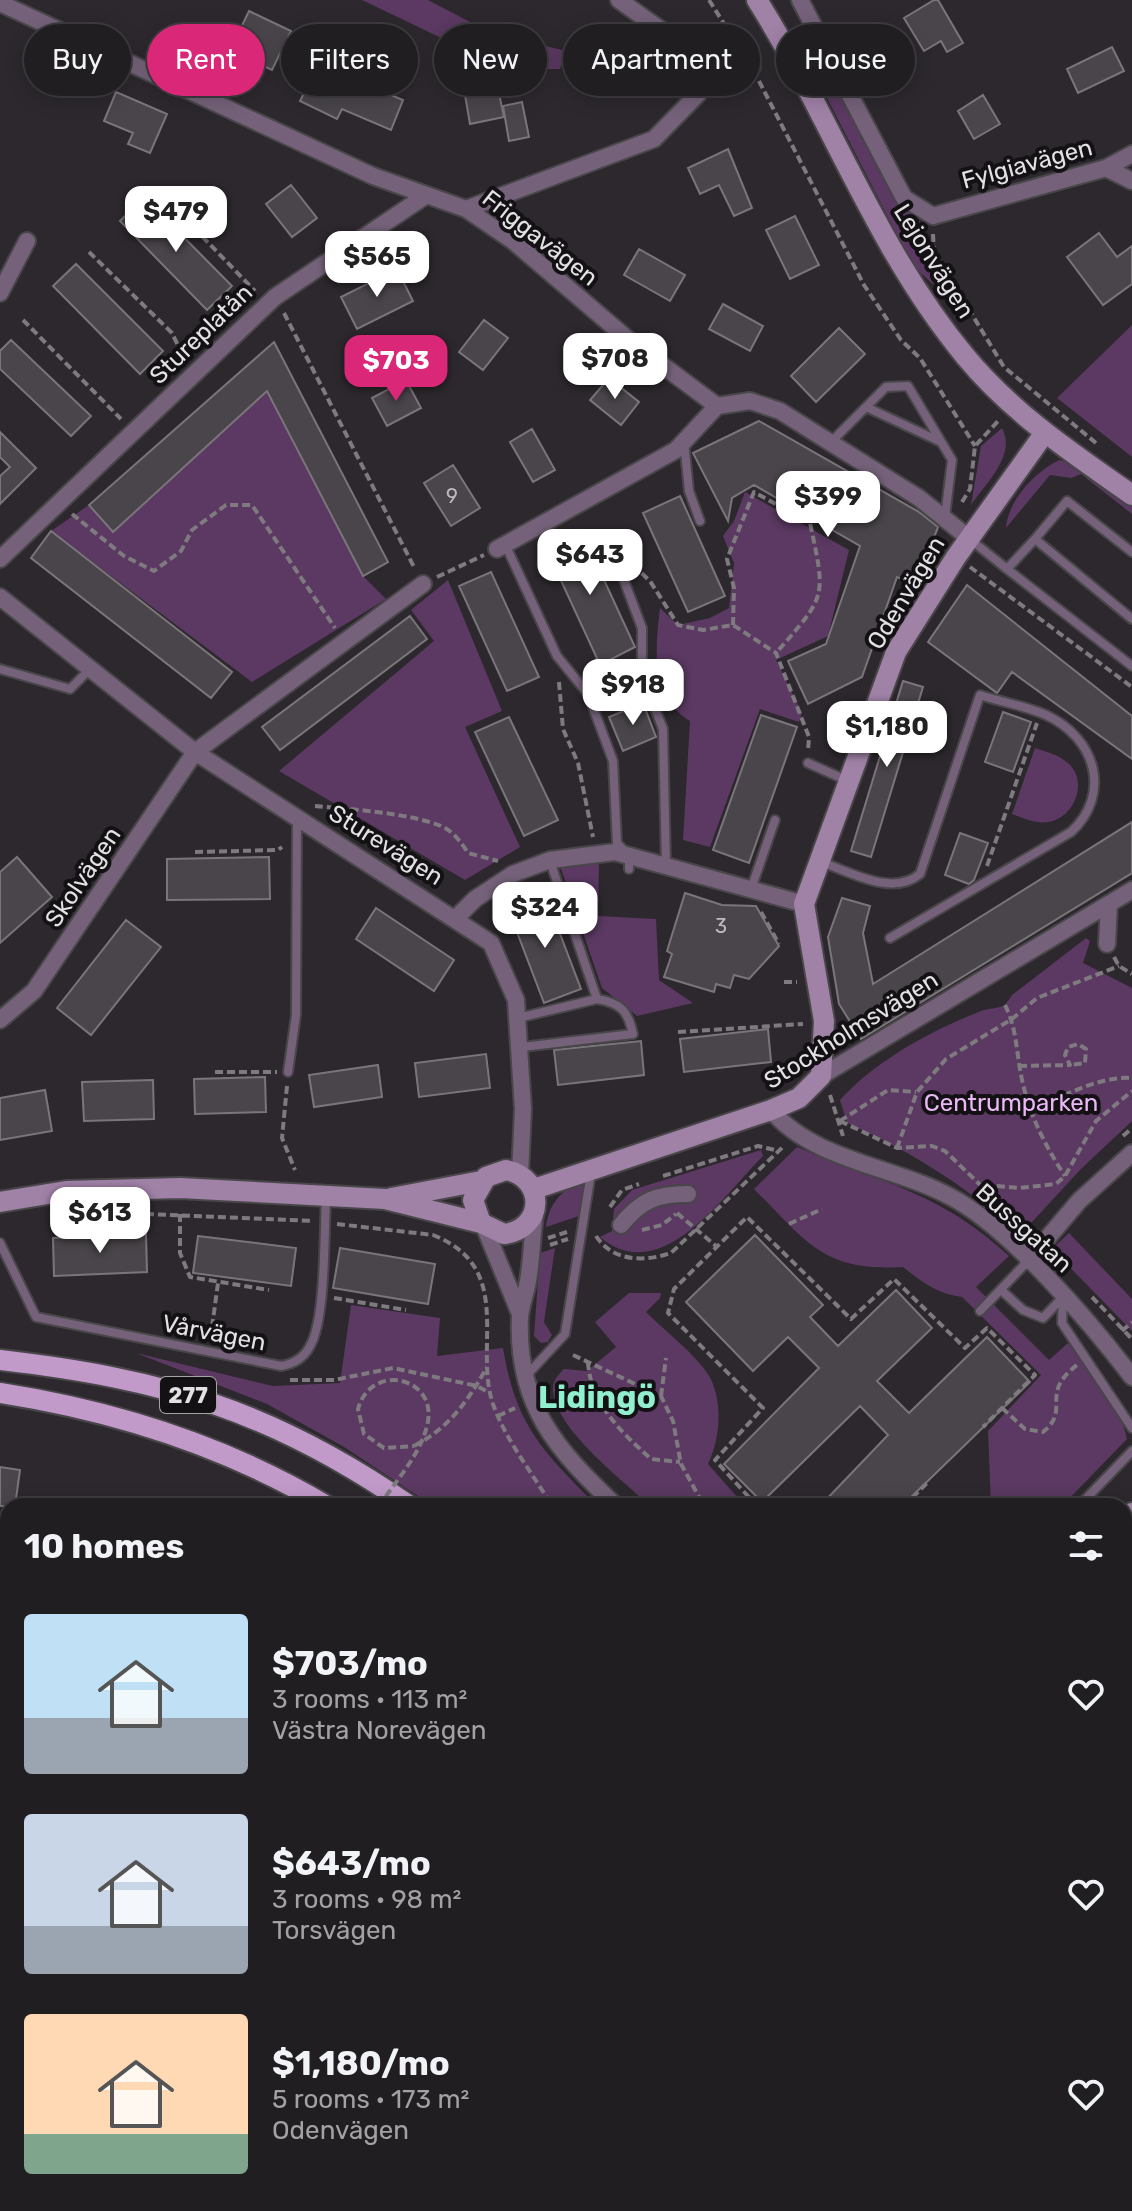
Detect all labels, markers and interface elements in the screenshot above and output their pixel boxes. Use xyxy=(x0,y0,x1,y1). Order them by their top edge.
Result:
chip: Buy xyxy=(24,24,131,96)
chip: Rent xyxy=(147,24,265,96)
chip: Filters xyxy=(281,24,418,96)
chip: New xyxy=(434,24,547,96)
chip: Apartment xyxy=(563,24,760,96)
chip: House xyxy=(776,24,915,96)
street label: Fylgiavägen xyxy=(959,133,1095,195)
street label: Friggavägen xyxy=(477,184,603,292)
pin: $479 xyxy=(129,186,223,254)
text: $479 xyxy=(143,196,209,227)
street label: Lejonvägen xyxy=(888,199,980,323)
pin: $565 xyxy=(330,231,424,299)
text: $565 xyxy=(343,241,411,272)
street label: Stureplatån xyxy=(144,278,258,390)
pin: $708 xyxy=(568,333,662,401)
pin: $703 xyxy=(349,335,443,403)
text: $708 xyxy=(581,343,649,374)
text: $703 xyxy=(362,345,430,376)
pin: $399 xyxy=(781,471,875,539)
text: $399 xyxy=(794,481,862,512)
house number: 9 xyxy=(446,484,458,508)
pin: $643 xyxy=(543,529,637,597)
street label: Odenvägen xyxy=(861,532,951,654)
text: $643 xyxy=(555,539,625,570)
pin: $918 xyxy=(586,659,680,727)
text: $918 xyxy=(601,669,665,700)
pin: $1,180 xyxy=(822,701,952,769)
text: $1,180 xyxy=(845,711,929,742)
street label: Sturevägen xyxy=(324,799,448,891)
street label: Skolvägen xyxy=(39,822,127,932)
pin: $324 xyxy=(498,882,592,950)
text: $324 xyxy=(510,892,580,923)
house number: 3 xyxy=(715,914,727,938)
street label: Stockholmsvägen xyxy=(759,965,943,1095)
park label: Centrumparken xyxy=(924,1089,1098,1117)
street label: Bussgatan xyxy=(970,1178,1078,1278)
pin: $613 xyxy=(53,1187,147,1255)
text: $613 xyxy=(68,1197,132,1228)
street label: Vårvägen xyxy=(160,1309,268,1357)
road number: 277 xyxy=(160,1377,216,1413)
district label: Lidingö xyxy=(538,1378,656,1416)
icon: filters xyxy=(1064,1524,1108,1568)
text: 10 homes xyxy=(24,1526,184,1567)
text: $703/mo xyxy=(272,1643,428,1684)
icon: home xyxy=(88,1646,184,1742)
icon: heart xyxy=(1064,1672,1108,1716)
text: 3 rooms · 113 m² xyxy=(272,1684,467,1715)
text: Västra Norevägen xyxy=(272,1715,487,1746)
text: $643/mo xyxy=(272,1843,431,1884)
icon: home xyxy=(88,1846,184,1942)
icon: heart xyxy=(1064,1872,1108,1916)
text: 3 rooms · 98 m² xyxy=(272,1884,461,1915)
text: Torsvägen xyxy=(272,1915,396,1946)
text: $1,180/mo xyxy=(272,2043,450,2084)
icon: home xyxy=(88,2046,184,2142)
icon: heart xyxy=(1064,2072,1108,2116)
text: 5 rooms · 173 m² xyxy=(272,2084,469,2115)
text: Odenvägen xyxy=(272,2115,409,2146)

